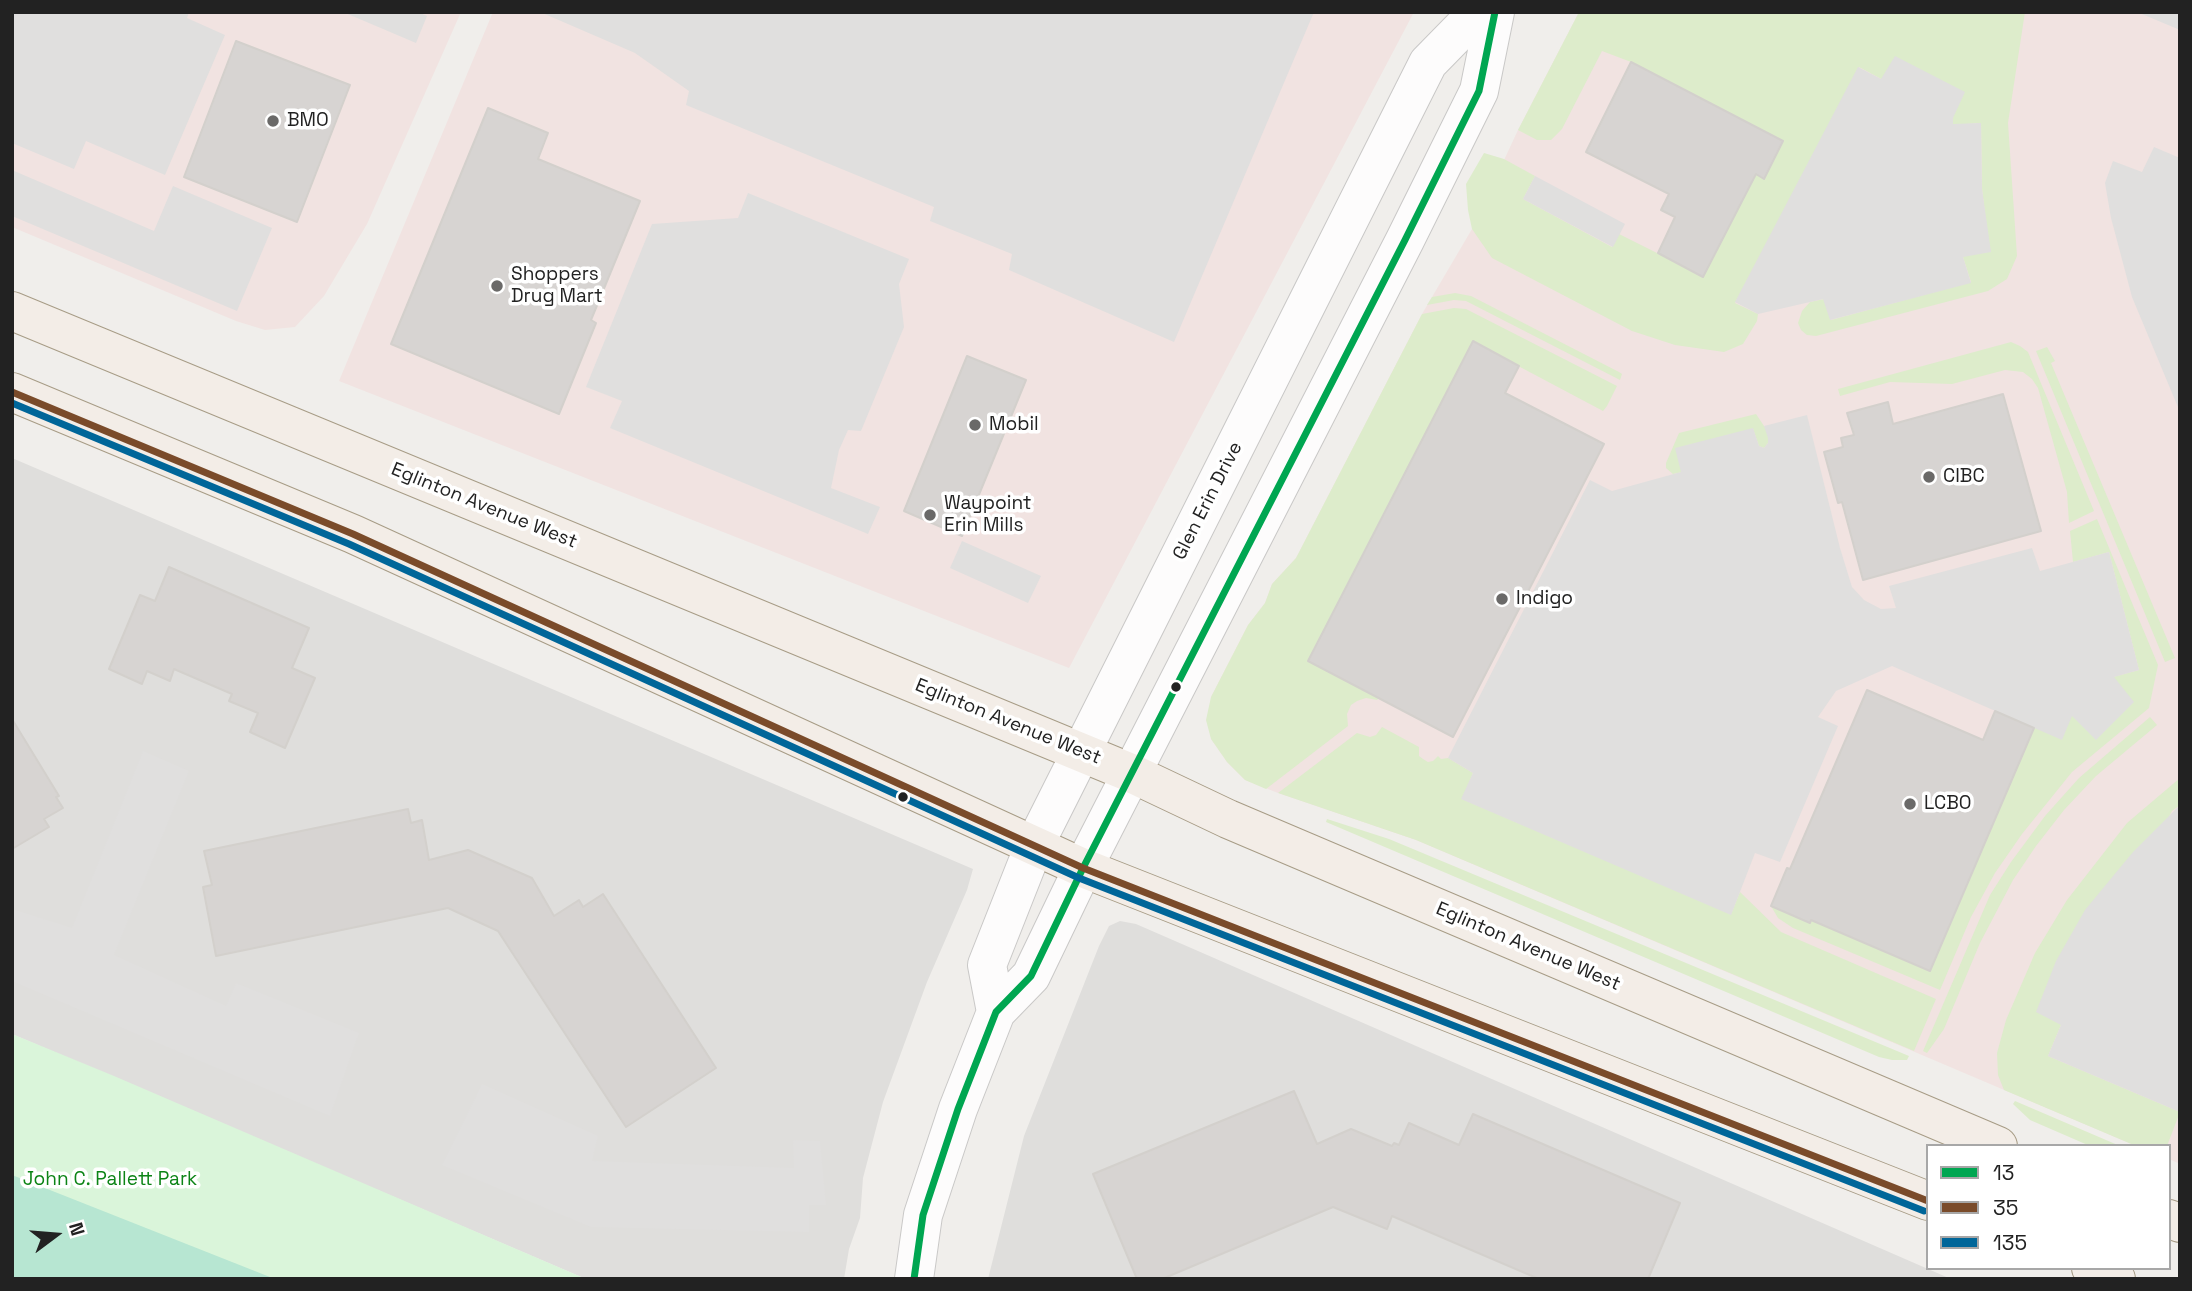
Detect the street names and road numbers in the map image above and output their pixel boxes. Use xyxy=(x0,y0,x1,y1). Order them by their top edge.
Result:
street label: Glen Erin Drive xyxy=(1168,438,1248,564)
street label: Eglinton Avenue West xyxy=(388,458,580,554)
street label: Eglinton Avenue West xyxy=(912,674,1104,770)
street label: Eglinton Avenue West xyxy=(1432,898,1624,996)

